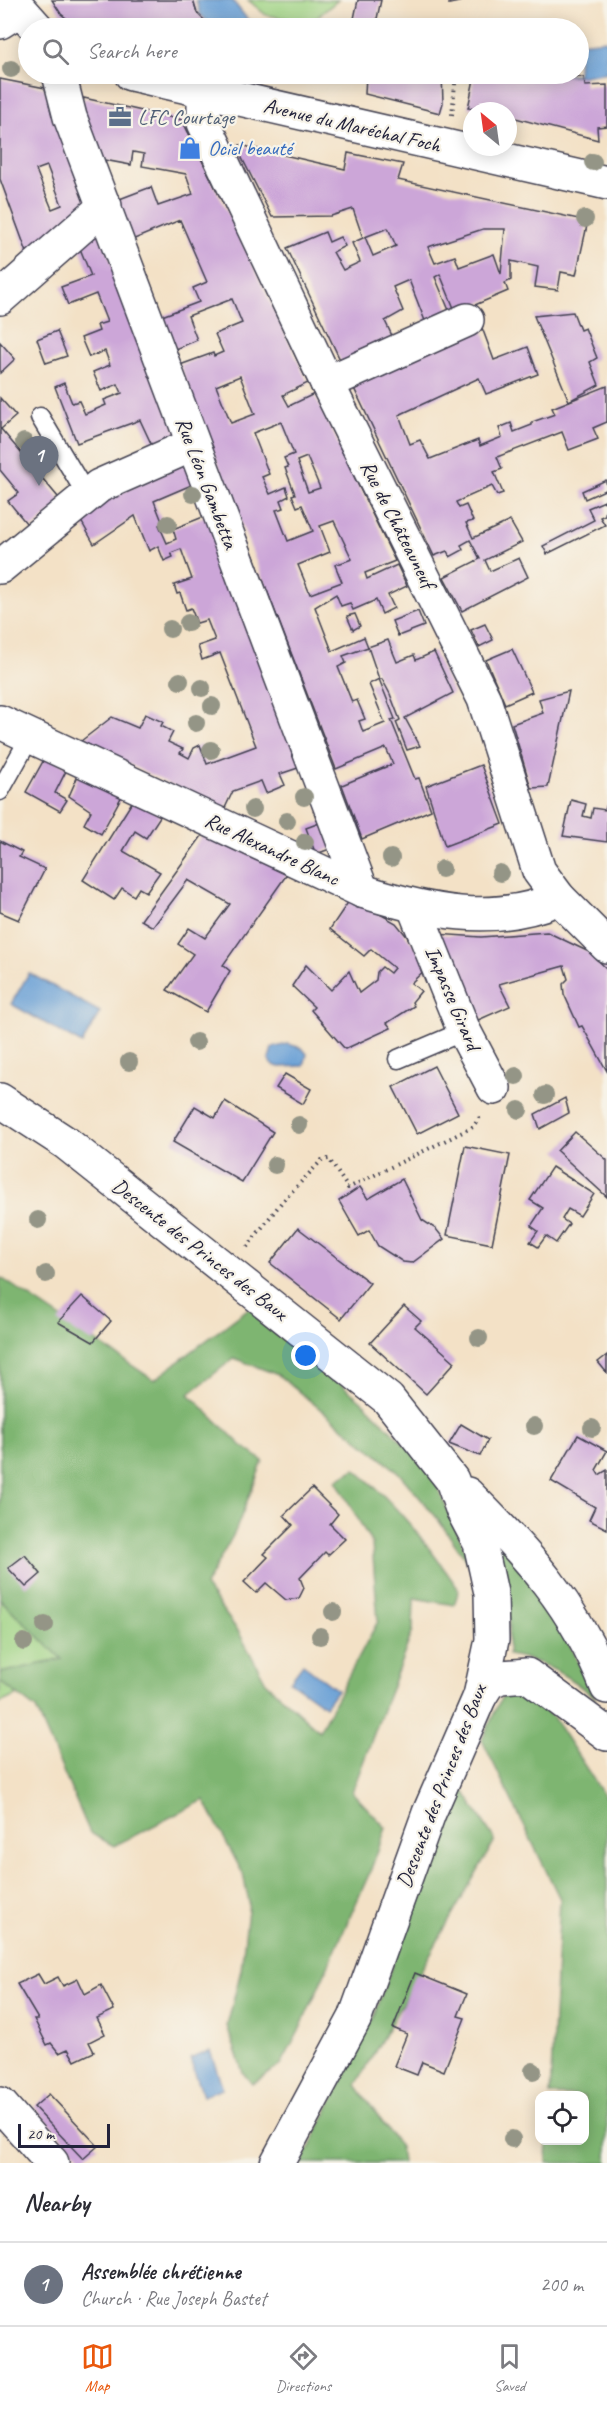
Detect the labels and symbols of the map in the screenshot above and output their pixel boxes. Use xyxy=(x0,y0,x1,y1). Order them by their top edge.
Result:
street label: Avenue du Maréchal Foch xyxy=(261,92,444,158)
north arrow xyxy=(463,102,517,156)
office icon: LFC Courtage xyxy=(107,104,133,130)
place label: LFC Courtage xyxy=(138,104,237,130)
shop icon: Ociel beauté xyxy=(177,135,203,161)
place label: Ociel beauté xyxy=(208,135,295,161)
street label: Rue Léon Gambetta xyxy=(170,414,245,554)
pin: 1 xyxy=(20,436,58,486)
street label: Rue de Châteauneuf xyxy=(355,456,443,596)
street label: Rue Alexandre Blanc xyxy=(201,807,345,892)
street label: Impasse Girard xyxy=(420,942,488,1057)
street label: Descente des Princes des Baux xyxy=(107,1172,294,1327)
your location xyxy=(291,1341,320,1370)
street label: Descente des Princes des Baux xyxy=(390,1679,492,1891)
scale bar xyxy=(18,2121,110,2148)

